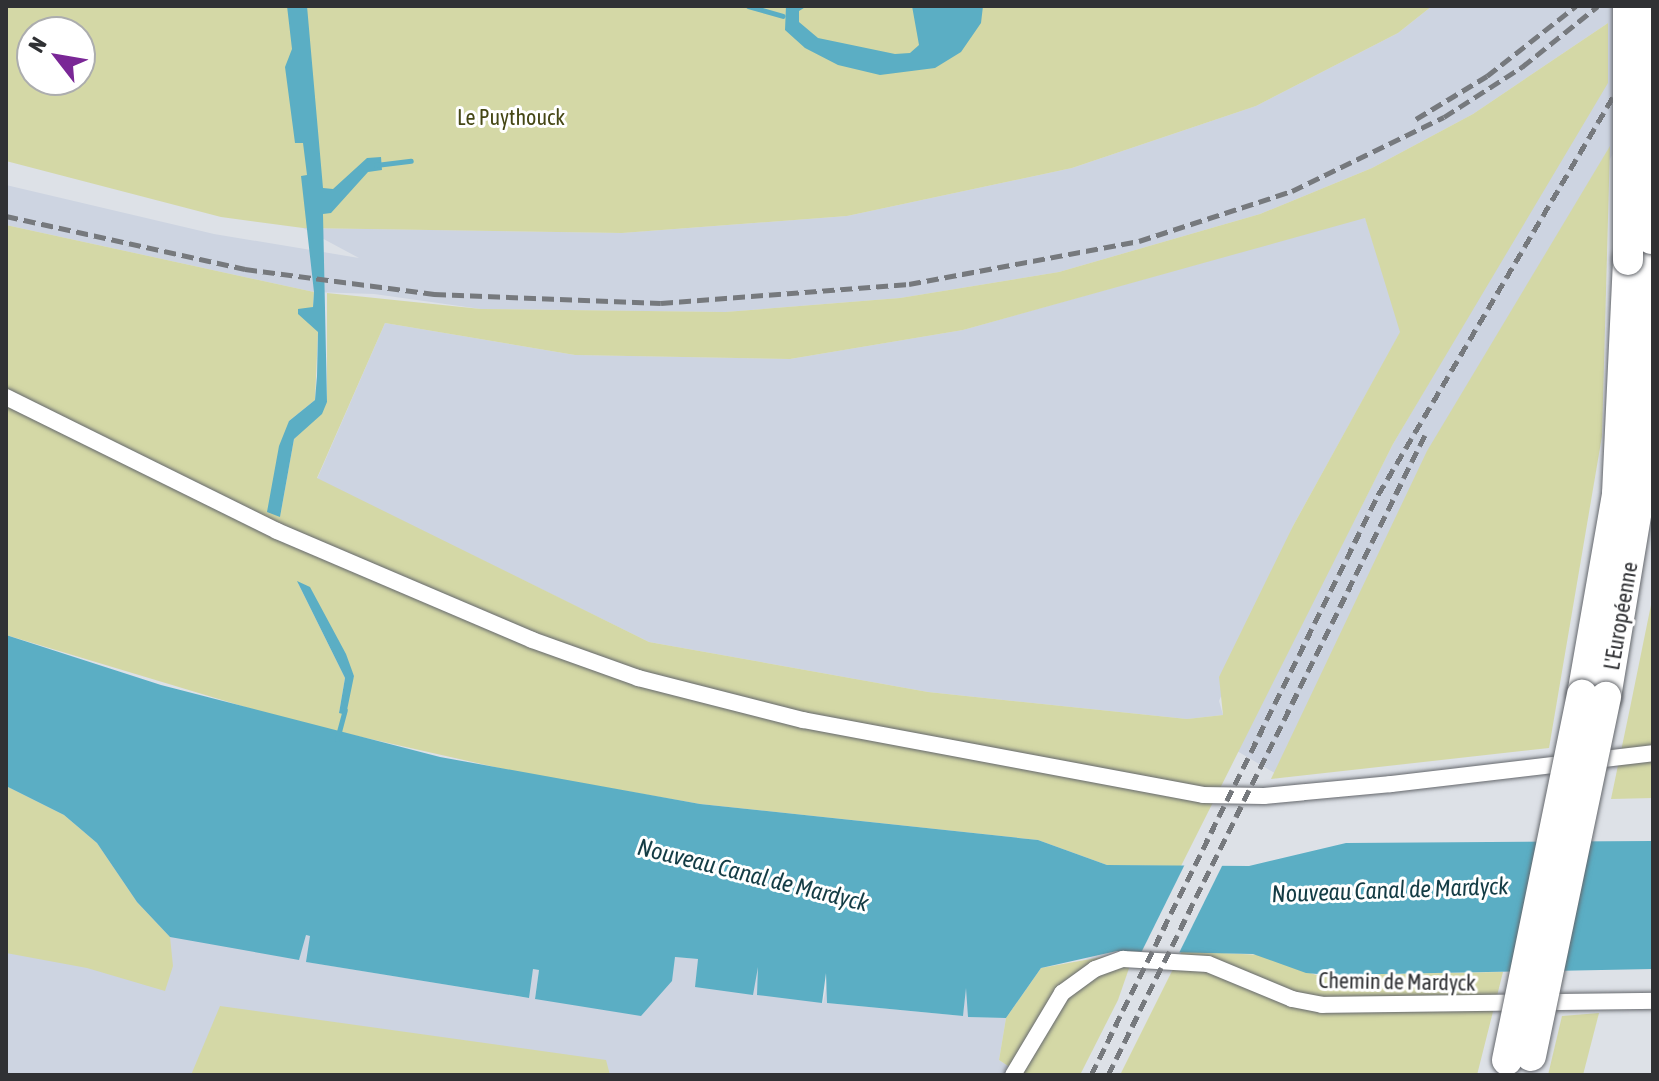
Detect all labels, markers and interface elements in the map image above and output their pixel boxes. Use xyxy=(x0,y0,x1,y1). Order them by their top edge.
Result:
north arrow xyxy=(16,16,96,96)
text: N xyxy=(23,32,52,57)
park label: Le Puythouck xyxy=(457,105,565,131)
street label: L'Européenne xyxy=(1598,560,1644,672)
water label: Nouveau Canal de Mardyck xyxy=(634,832,872,918)
water label: Nouveau Canal de Mardyck xyxy=(1271,871,1509,909)
street label: Chemin de Mardyck xyxy=(1318,967,1476,997)

